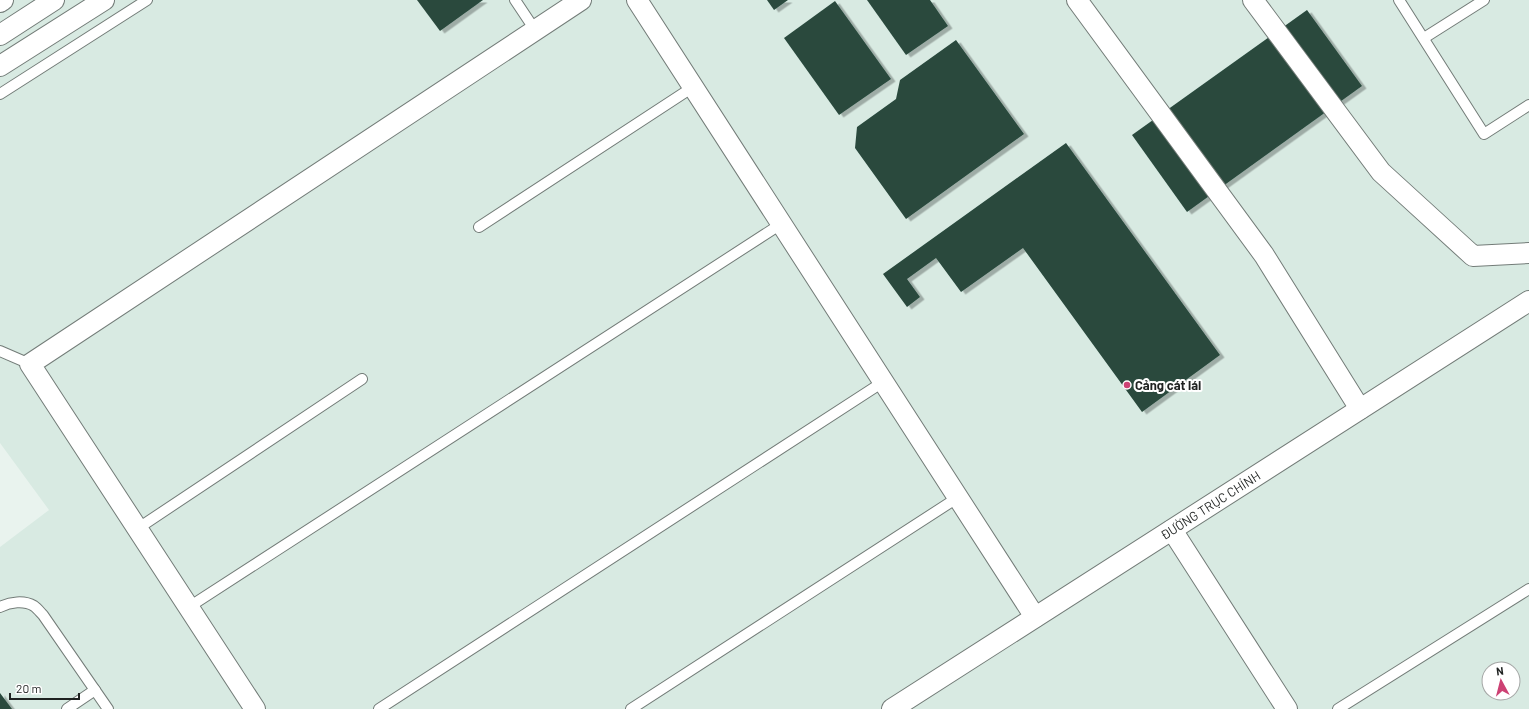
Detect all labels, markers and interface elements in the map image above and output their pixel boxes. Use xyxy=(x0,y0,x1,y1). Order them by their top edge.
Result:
place label: Cảng cát lái xyxy=(1135,377,1201,393)
marker: Cảng cát lái xyxy=(1122,380,1132,390)
street label: ĐƯỜNG TRỤC CHÍNH xyxy=(1157,467,1263,543)
north arrow xyxy=(1481,661,1521,701)
text: N xyxy=(1495,664,1504,677)
scale bar xyxy=(10,675,79,701)
text: 20 m xyxy=(16,681,42,695)

